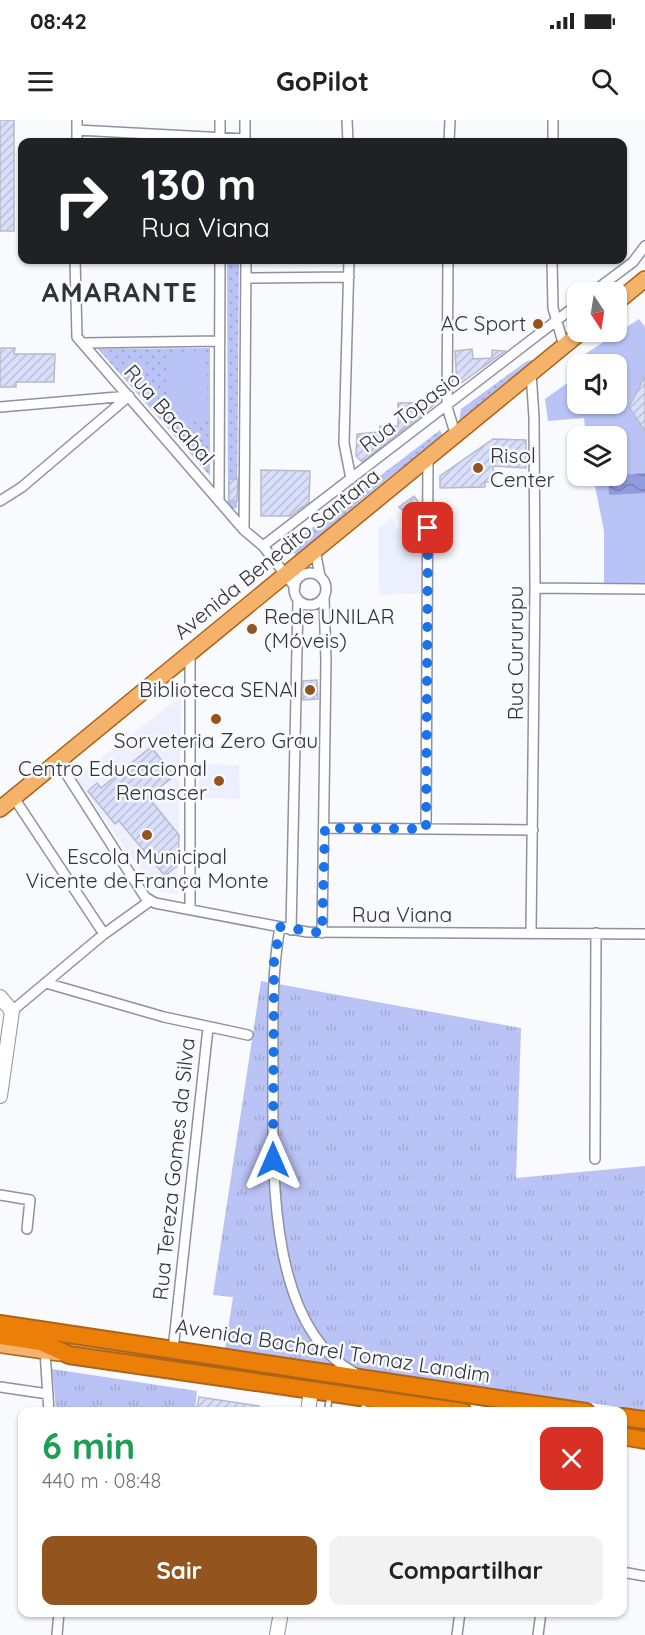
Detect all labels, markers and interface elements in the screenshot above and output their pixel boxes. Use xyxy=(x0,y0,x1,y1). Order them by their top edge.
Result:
text: 08:42 xyxy=(30,7,87,35)
text: GoPilot xyxy=(276,64,369,98)
icon: menu xyxy=(24,65,57,98)
icon: search xyxy=(588,65,621,98)
text: 130 m xyxy=(141,158,256,211)
icon: right xyxy=(42,162,120,240)
text: Rua Viana xyxy=(141,210,270,244)
district label: AMARANTE xyxy=(42,275,198,309)
north arrow xyxy=(567,282,627,342)
map controls xyxy=(567,282,627,486)
place label: AC Sport xyxy=(441,310,526,336)
marker: AC Sport xyxy=(531,317,545,331)
button: sound xyxy=(567,354,627,414)
street label: Rua Bacabal xyxy=(119,359,220,470)
street label: Rua Topasio xyxy=(354,365,465,458)
button: layers xyxy=(567,426,627,486)
place label: Risol Center xyxy=(490,442,555,492)
marker: Risol Center xyxy=(471,461,485,475)
street label: Avenida Benedito Santana xyxy=(168,462,385,644)
pin xyxy=(402,502,453,553)
icon: arrive xyxy=(411,511,444,544)
street label: Rua Cururupu xyxy=(502,586,528,720)
place label: Rede UNILAR (Móveis) xyxy=(264,603,395,653)
marker: Rede UNILAR (Móveis) xyxy=(245,622,259,636)
place label: Biblioteca SENAI xyxy=(139,676,298,702)
marker: Biblioteca SENAI xyxy=(303,683,317,697)
marker: Sorveteria Zero Grau xyxy=(209,712,223,726)
place label: Sorveteria Zero Grau xyxy=(114,727,318,753)
place label: Centro Educacional Renascer xyxy=(18,755,207,805)
marker: Centro Educacional Renascer xyxy=(212,774,226,788)
marker: Escola Municipal Vicente de França Monte xyxy=(140,828,154,842)
place label: Escola Municipal Vicente de França Monte xyxy=(25,843,269,893)
street label: Rua Viana xyxy=(352,901,452,927)
street label: Rua Tereza Gomes da Silva xyxy=(146,1036,200,1301)
position arrow xyxy=(241,1128,305,1192)
street label: Avenida Bacharel Tomaz Landim xyxy=(174,1312,493,1388)
text: 6 min xyxy=(42,1423,135,1468)
button: close xyxy=(540,1427,603,1490)
text: 440 m · 08:48 xyxy=(42,1468,161,1493)
button: Sair xyxy=(42,1536,317,1605)
button: Compartilhar xyxy=(329,1536,603,1605)

